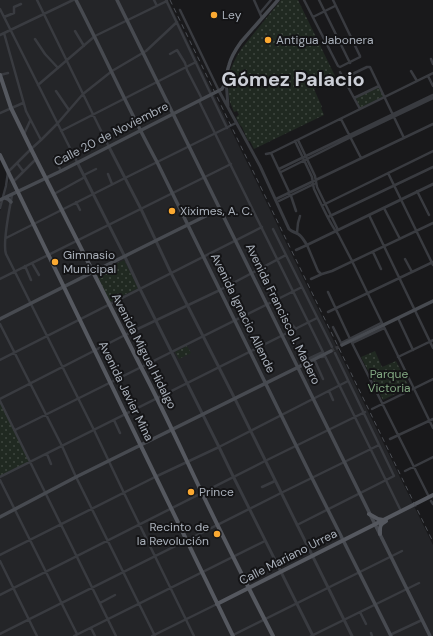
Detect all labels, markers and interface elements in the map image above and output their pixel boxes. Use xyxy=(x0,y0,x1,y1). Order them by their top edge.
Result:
place label: Ley xyxy=(222,7,242,23)
marker: Ley xyxy=(209,10,219,20)
place label: Antigua Jabonera xyxy=(276,32,374,48)
marker: Antigua Jabonera xyxy=(263,35,273,45)
district label: Gómez Palacio xyxy=(221,66,365,92)
street label: Calle 20 de Noviembre xyxy=(51,98,171,170)
place label: Xiximes, A. C. xyxy=(180,203,252,219)
marker: Xiximes, A. C. xyxy=(167,206,177,216)
street label: Avenida Francisco I. Madero xyxy=(242,241,324,387)
place label: Gimnasio Municipal xyxy=(63,247,116,277)
street label: Avenida Ignacio Allende xyxy=(207,250,279,376)
marker: Gimnasio Municipal xyxy=(50,257,60,267)
street label: Avenida Miguel Hidalgo xyxy=(108,290,180,412)
street label: Avenida Javier Mina xyxy=(95,338,157,444)
park label: Parque Victoria xyxy=(367,366,411,396)
place label: Prince xyxy=(199,484,234,500)
marker: Prince xyxy=(186,487,196,497)
place label: Recinto de la Revolución xyxy=(137,519,209,549)
street label: Calle Mariano Urrea xyxy=(236,525,340,589)
marker: Recinto de la Revolución xyxy=(212,529,222,539)

